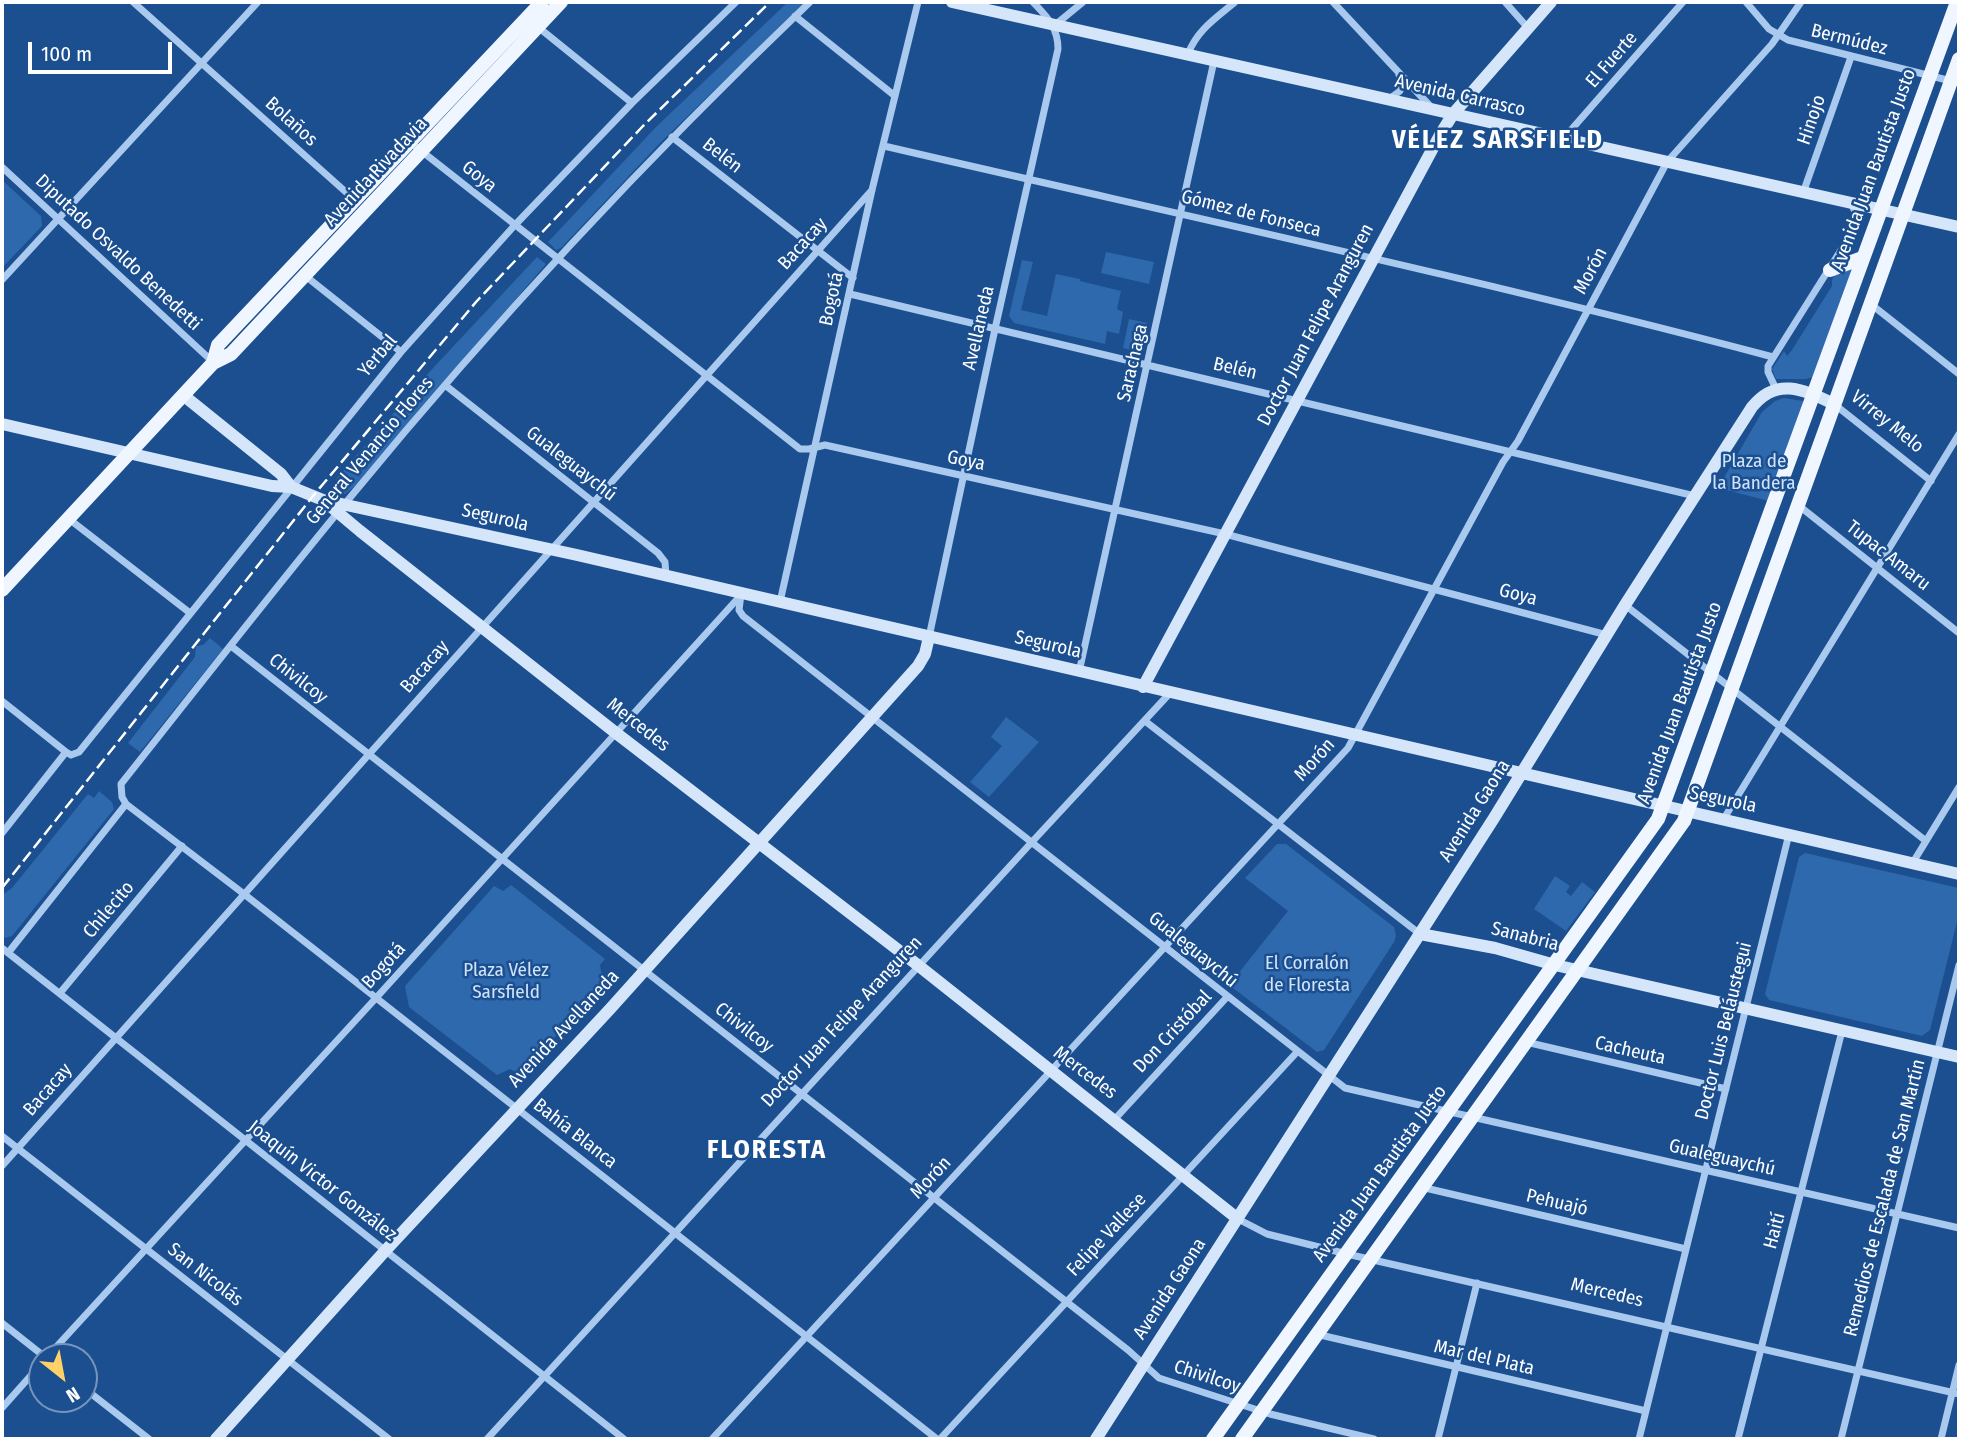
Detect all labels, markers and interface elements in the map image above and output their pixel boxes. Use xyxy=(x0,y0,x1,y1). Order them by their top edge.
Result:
street label: Bermúdez xyxy=(1808,20,1890,60)
street label: El Fuerte xyxy=(1581,27,1643,93)
scale bar xyxy=(32,28,175,72)
text: 100 m xyxy=(41,41,92,67)
street label: Avenida Juan Bautista Justo xyxy=(1827,66,1921,274)
street label: Avenida Carrasco xyxy=(1393,70,1527,122)
street label: Hinojo xyxy=(1793,92,1831,148)
street label: Bolaños xyxy=(260,93,322,151)
street label: Avenida Rivadavia xyxy=(320,113,432,231)
district label: VÉLEZ SARSFIELD xyxy=(1394,125,1602,157)
street label: Belén xyxy=(698,133,746,179)
street label: Goya xyxy=(457,156,501,198)
street label: Diputado Osvaldo Benedetti xyxy=(30,170,206,336)
street label: Gómez de Fonseca xyxy=(1179,186,1323,242)
street label: Bacacay xyxy=(774,213,832,275)
street label: Doctor Juan Felipe Aranguren xyxy=(1253,220,1379,430)
street label: Morón xyxy=(1569,244,1613,298)
street label: Bogotá xyxy=(815,270,849,328)
street label: Avellaneda xyxy=(958,284,1000,372)
street label: Sarachaga xyxy=(1113,322,1153,404)
street label: Yerbal xyxy=(354,330,402,382)
street label: Belén xyxy=(1211,353,1259,385)
street label: General Venancio Flores xyxy=(301,372,439,530)
street label: Virrey Melo xyxy=(1846,386,1928,458)
street label: Gualeguaychú xyxy=(521,422,621,506)
street label: Goya xyxy=(945,446,987,476)
park label: Plaza de la Bandera xyxy=(1712,451,1796,495)
street label: Segurola xyxy=(459,499,531,537)
street label: Tupac Amaru xyxy=(1841,516,1935,596)
street label: Goya xyxy=(1497,579,1539,611)
street label: Avenida Juan Bautista Justo xyxy=(1633,599,1727,807)
street label: Segurola xyxy=(1012,626,1084,664)
street label: Bacacay xyxy=(396,636,454,698)
street label: Chivilcoy xyxy=(264,649,332,709)
street label: Mercedes xyxy=(602,693,674,757)
street label: Morón xyxy=(1290,734,1340,786)
street label: Avenida Gaona xyxy=(1435,756,1515,866)
street label: Segurola xyxy=(1687,782,1759,818)
street label: Chilecito xyxy=(79,877,139,943)
street label: Gualeguaychú xyxy=(1144,907,1242,993)
street label: Sanabria xyxy=(1489,918,1561,956)
street label: Doctor Juan Felipe Aranguren xyxy=(757,932,927,1112)
street label: Bogotá xyxy=(357,938,411,994)
street label: Doctor Luis Beláustegui xyxy=(1691,940,1757,1122)
park label: El Corralón de Floresta xyxy=(1264,953,1350,997)
park label: Plaza Vélez Sarsfield xyxy=(463,960,549,1004)
street label: Avenida Avellaneda xyxy=(504,965,624,1093)
street label: Don Cristóbal xyxy=(1129,986,1217,1078)
street label: Chivilcoy xyxy=(710,998,778,1058)
street label: Cacheuta xyxy=(1593,1032,1667,1070)
street label: Mercedes xyxy=(1049,1042,1121,1104)
street label: Remedios de Escalada de San Martín xyxy=(1839,1057,1931,1339)
street label: Bacacay xyxy=(19,1059,77,1121)
street label: Avenida Juan Bautista Justo xyxy=(1308,1081,1452,1267)
street label: Bahía Blanca xyxy=(529,1094,621,1174)
street label: Joaquín Victor González xyxy=(243,1116,401,1246)
district label: FLORESTA xyxy=(708,1135,826,1167)
street label: Gualeguaychú xyxy=(1667,1135,1777,1181)
street label: Morón xyxy=(906,1152,956,1204)
street label: Pehuajó xyxy=(1524,1185,1590,1221)
street label: Felipe Vallese xyxy=(1063,1189,1151,1281)
street label: Haití xyxy=(1759,1210,1791,1252)
street label: Avenida Gaona xyxy=(1129,1234,1211,1344)
street label: San Nicolás xyxy=(163,1238,247,1312)
street label: Mercedes xyxy=(1568,1274,1646,1312)
street label: Mar del Plata xyxy=(1432,1335,1536,1381)
north arrow xyxy=(28,1343,98,1413)
street label: Chivilcoy xyxy=(1171,1356,1243,1398)
text: N xyxy=(62,1382,84,1408)

